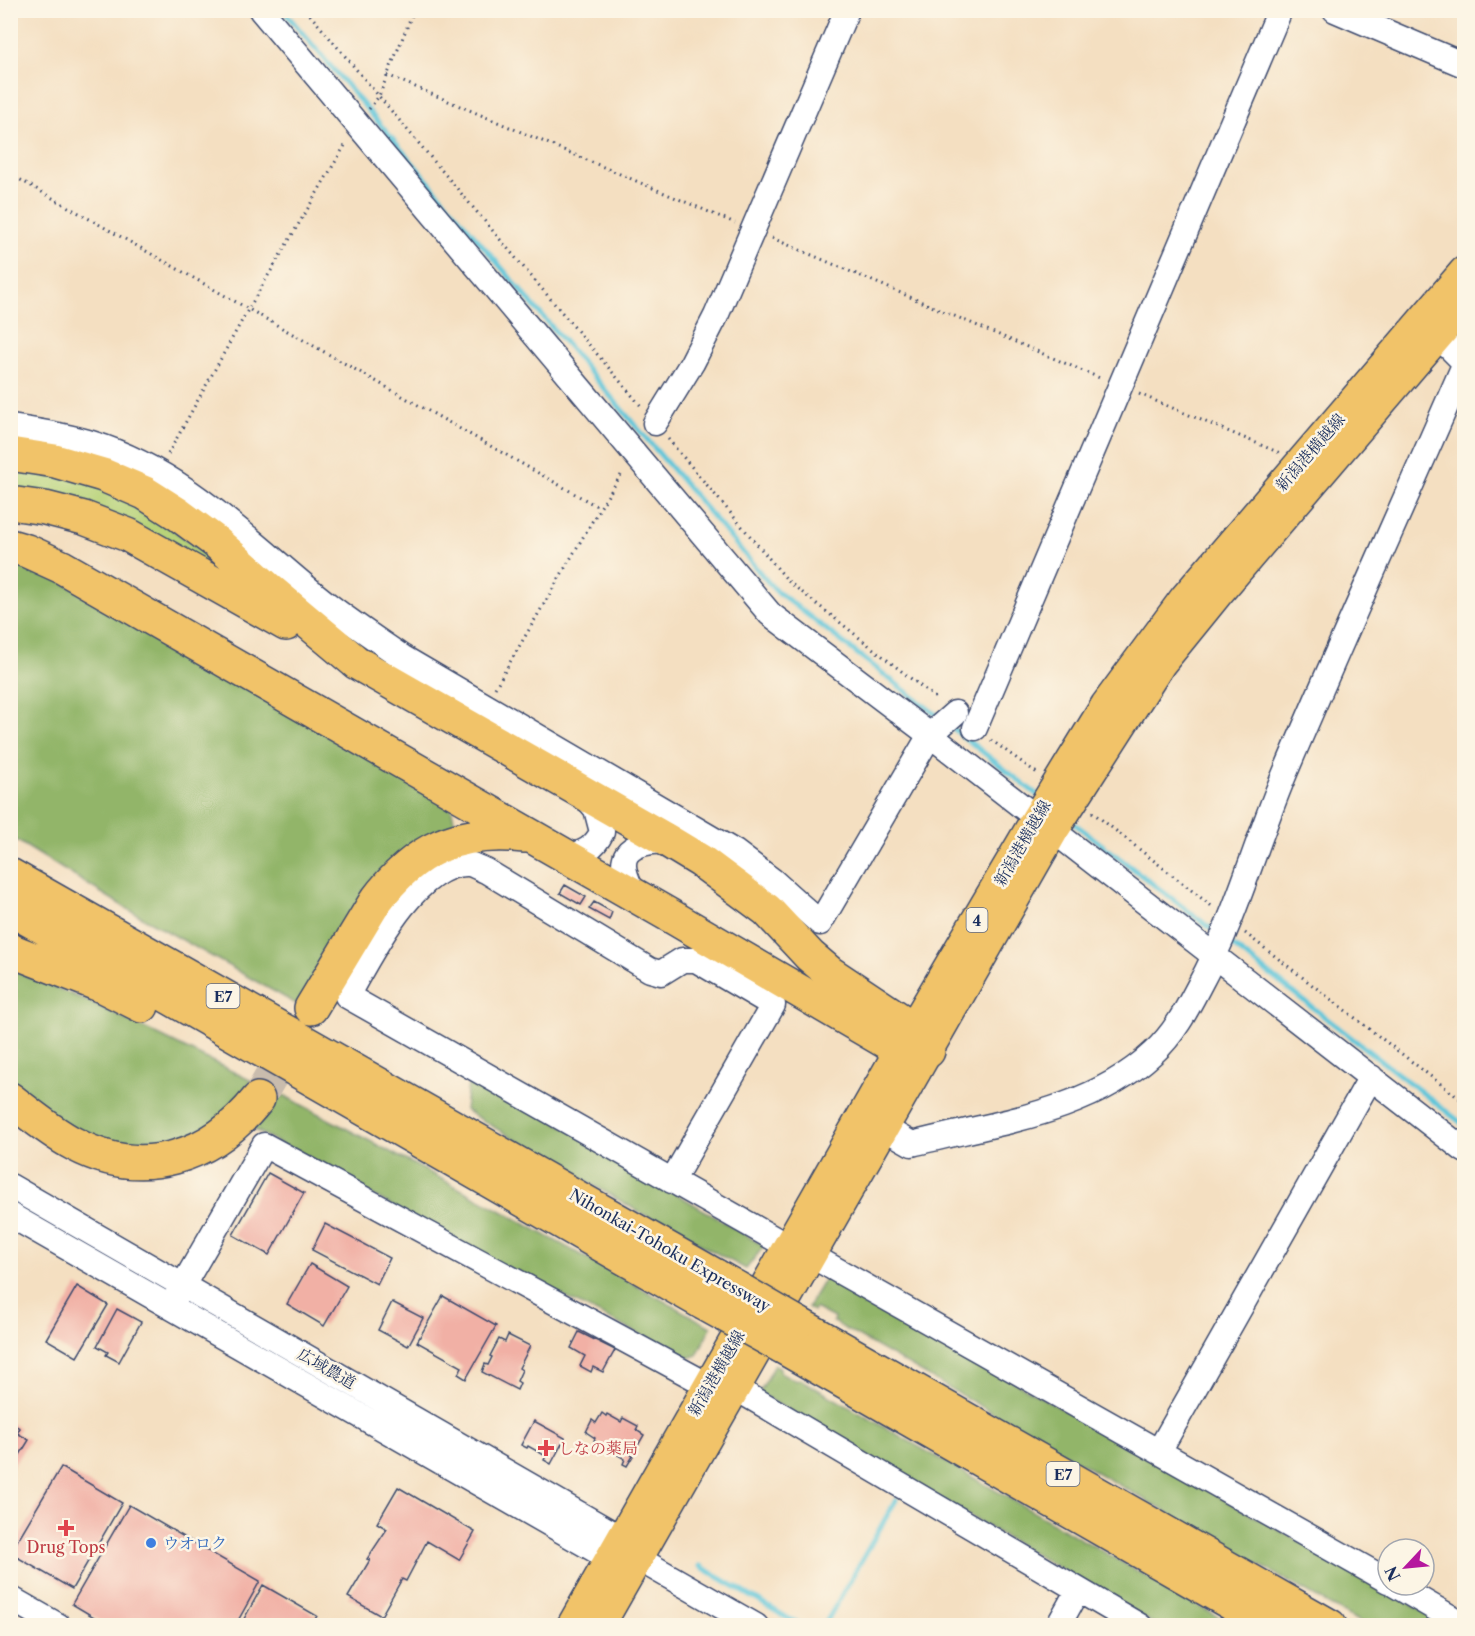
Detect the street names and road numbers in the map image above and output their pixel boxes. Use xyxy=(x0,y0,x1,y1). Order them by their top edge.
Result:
street label: 新潟港横越線 xyxy=(1271,409,1349,495)
street label: 新潟港横越線 xyxy=(989,796,1055,890)
road number: 4 xyxy=(966,908,988,932)
road number: E7 xyxy=(206,984,240,1008)
street label: Nihonkai-Tohoku Expressway xyxy=(566,1184,775,1316)
street label: 新潟港横越線 xyxy=(683,1326,749,1420)
street label: 広域農道 xyxy=(294,1343,360,1393)
road number: E7 xyxy=(1046,1462,1080,1486)

